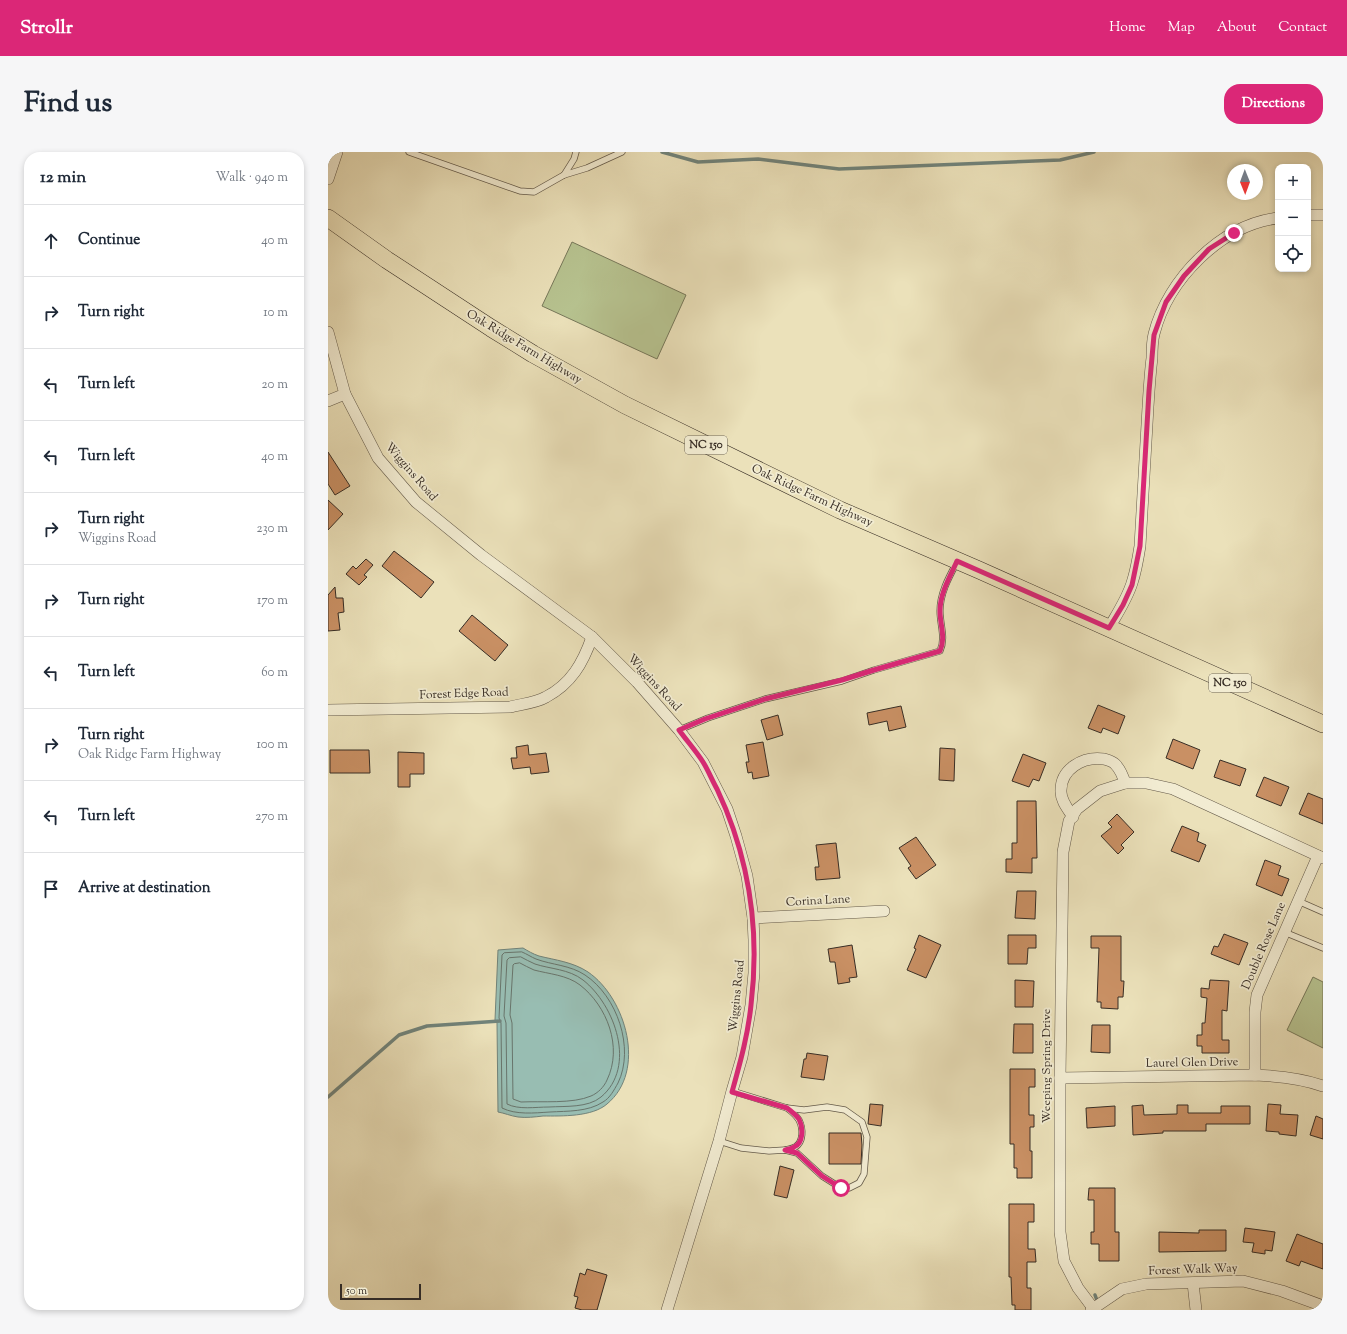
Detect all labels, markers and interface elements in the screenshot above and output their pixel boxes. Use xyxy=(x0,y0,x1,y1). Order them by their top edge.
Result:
text: Strollr xyxy=(20,15,73,42)
text: Home xyxy=(1109,18,1146,38)
text: Map xyxy=(1168,18,1195,38)
text: About xyxy=(1217,18,1256,38)
text: Contact xyxy=(1278,18,1327,38)
text: Find us xyxy=(24,84,112,124)
button: Directions xyxy=(1224,84,1323,124)
north arrow xyxy=(1227,164,1263,200)
map controls xyxy=(1275,164,1311,272)
button: + xyxy=(1275,164,1311,200)
text: 12 min xyxy=(40,166,86,190)
text: Walk · 940 m xyxy=(216,169,288,187)
button: − xyxy=(1275,200,1311,236)
route end xyxy=(1225,224,1243,242)
icon: ahead xyxy=(40,230,62,252)
text: Continue xyxy=(78,230,140,251)
text: 40 m xyxy=(261,232,288,250)
button: locate xyxy=(1275,236,1311,272)
icon: right xyxy=(40,302,62,324)
text: Turn right xyxy=(78,302,144,323)
text: 10 m xyxy=(263,304,288,322)
street label: Oak Ridge Farm Highway xyxy=(463,305,585,389)
icon: left xyxy=(40,374,62,396)
text: Turn left xyxy=(78,374,135,395)
text: 20 m xyxy=(262,376,288,394)
road number: NC 150 xyxy=(685,436,727,454)
street label: Wiggins Road xyxy=(380,439,442,505)
icon: left xyxy=(40,446,62,468)
text: Turn left xyxy=(78,446,135,467)
text: 40 m xyxy=(261,448,288,466)
street label: Oak Ridge Farm Highway xyxy=(748,460,876,532)
text: Turn right xyxy=(78,509,144,530)
icon: right xyxy=(40,518,62,540)
text: 230 m xyxy=(256,520,288,538)
text: Wiggins Road xyxy=(78,530,156,548)
icon: right xyxy=(40,590,62,612)
text: Turn right xyxy=(78,590,144,611)
text: 170 m xyxy=(257,592,288,610)
street label: Wiggins Road xyxy=(623,650,685,716)
icon: left xyxy=(40,662,62,684)
text: Turn left xyxy=(78,662,135,683)
text: 60 m xyxy=(261,664,288,682)
road number: NC 150 xyxy=(1209,674,1251,692)
street label: Forest Edge Road xyxy=(419,683,509,705)
text: Turn right xyxy=(78,725,144,746)
icon: right xyxy=(40,734,62,756)
text: 100 m xyxy=(256,736,288,754)
text: Oak Ridge Farm Highway xyxy=(78,746,221,764)
icon: left xyxy=(40,806,62,828)
text: Turn left xyxy=(78,806,135,827)
text: 270 m xyxy=(255,808,288,826)
icon: arrive xyxy=(40,878,62,900)
text: Arrive at destination xyxy=(78,878,211,899)
street label: Corina Lane xyxy=(785,890,851,912)
street label: Double Rose Lane xyxy=(1237,899,1291,993)
street label: Wiggins Road xyxy=(724,959,750,1033)
street label: Weeping Spring Drive xyxy=(1038,1008,1056,1123)
street label: Laurel Glen Drive xyxy=(1146,1053,1239,1073)
route start xyxy=(832,1179,850,1197)
street label: Forest Walk Way xyxy=(1148,1259,1238,1281)
scale bar xyxy=(340,1282,421,1301)
text: 50 m xyxy=(346,1283,367,1299)

